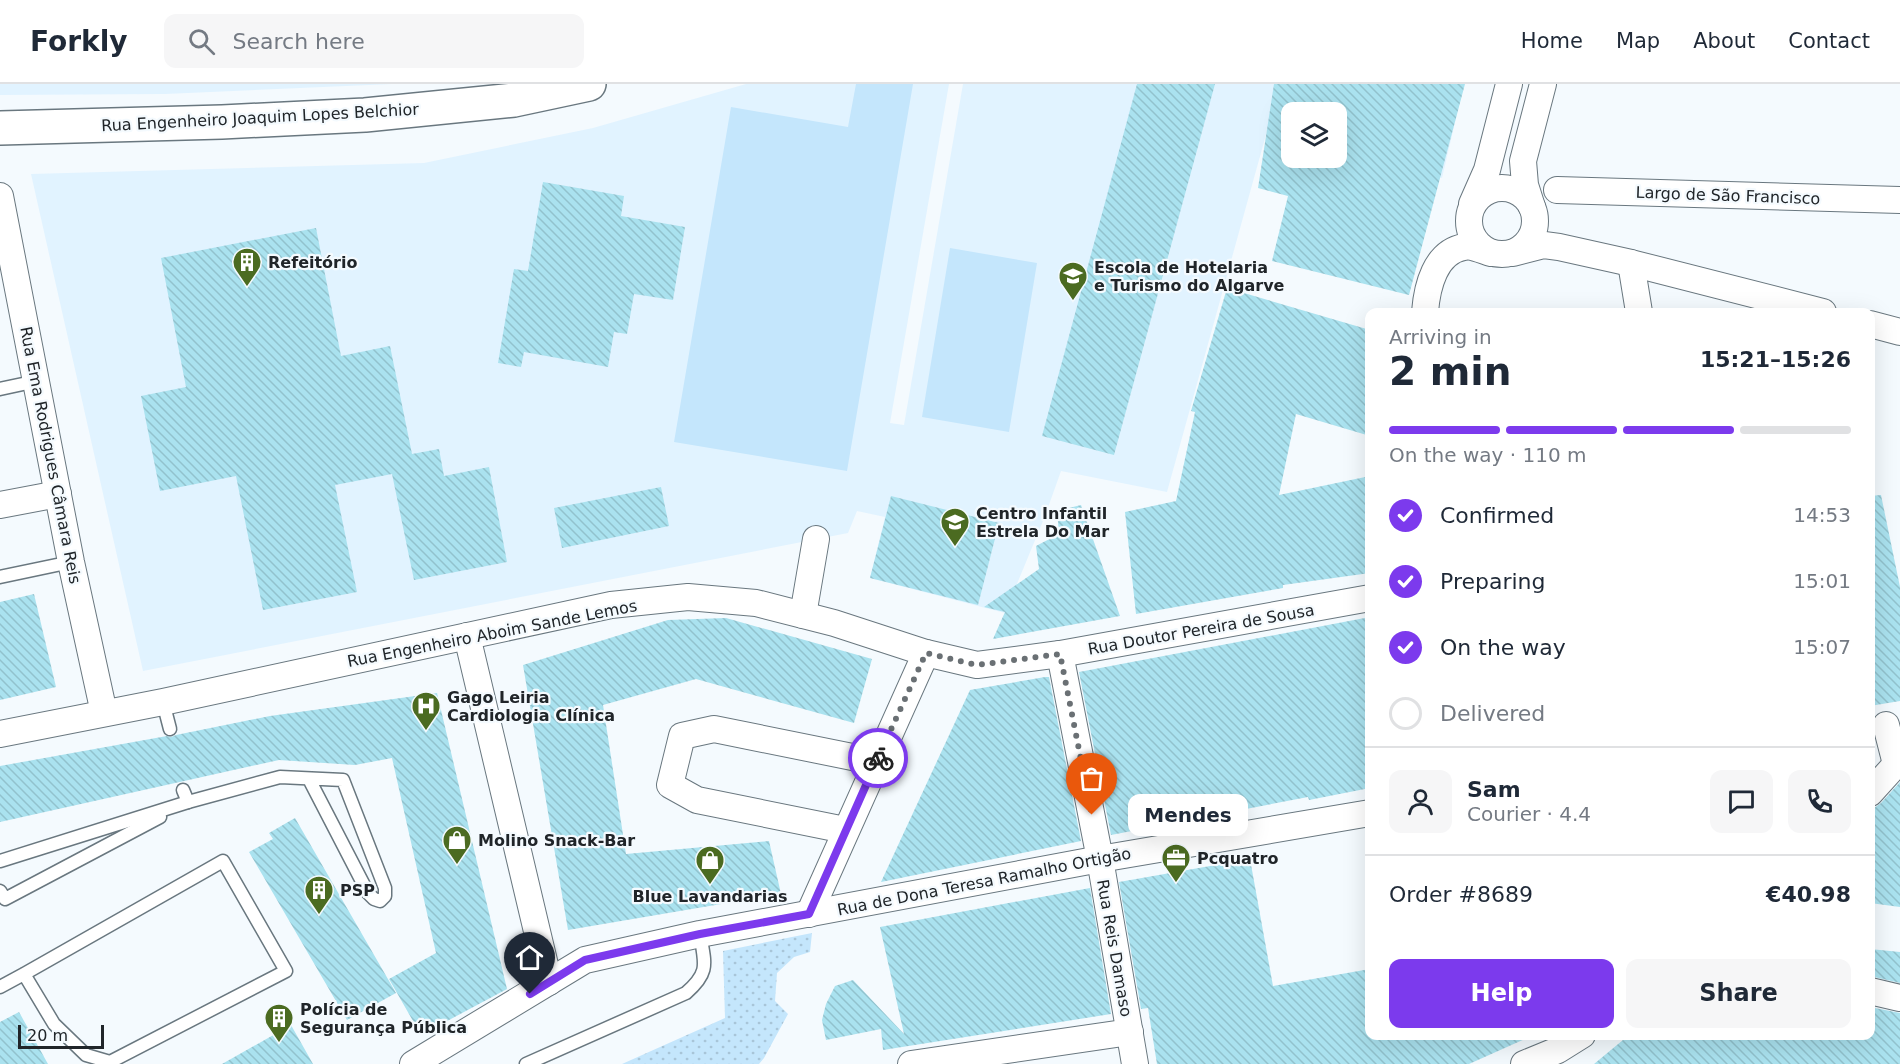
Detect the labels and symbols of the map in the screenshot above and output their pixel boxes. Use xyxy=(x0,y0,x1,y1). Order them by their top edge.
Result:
street label: Rua Engenheiro Joaquim Lopes Belchior xyxy=(101,100,420,135)
street label: Largo de São Francisco xyxy=(1635,183,1821,208)
building icon: Refeitório xyxy=(231,246,263,288)
place label: Refeitório xyxy=(268,253,357,272)
place label: Escola de Hotelaria e Turismo do Algarve xyxy=(1094,258,1285,295)
school or university icon: Escola de Hotelaria e Turismo do Algarve xyxy=(1057,260,1089,302)
street label: Rua Ema Rodrigues Câmara Reis xyxy=(16,325,85,585)
place label: Centro Infantil Estrela Do Mar xyxy=(976,504,1109,541)
school or university icon: Centro Infantil Estrela Do Mar xyxy=(939,506,971,548)
street label: Rua Engenheiro Aboim Sande Lemos xyxy=(346,596,639,671)
street label: Rua Doutor Pereira de Sousa xyxy=(1086,600,1316,659)
place label: Gago Leiria Cardiologia Clínica xyxy=(447,688,615,725)
hospital icon: Gago Leiria Cardiologia Clínica xyxy=(410,690,442,732)
courier xyxy=(848,728,908,788)
pin xyxy=(1066,753,1117,815)
callout: Mendes xyxy=(1128,794,1248,836)
shop icon: Molino Snack-Bar xyxy=(441,824,473,866)
place label: Molino Snack-Bar xyxy=(478,831,635,850)
office icon: Pcquatro xyxy=(1160,842,1192,884)
shop icon: Blue Lavandarias xyxy=(694,844,726,886)
street label: Rua de Dona Teresa Ramalho Ortigão xyxy=(836,844,1133,919)
place label: Pcquatro xyxy=(1197,849,1278,868)
building icon: PSP xyxy=(303,874,335,916)
street label: Rua Reis Damaso xyxy=(1093,878,1136,1018)
place label: PSP xyxy=(340,881,375,900)
place label: Blue Lavandarias xyxy=(632,887,788,906)
pin xyxy=(504,932,555,994)
place label: Polícia de Segurança Pública xyxy=(300,1000,467,1037)
building icon: Polícia de Segurança Pública xyxy=(263,1002,295,1044)
scale bar xyxy=(18,1022,104,1050)

